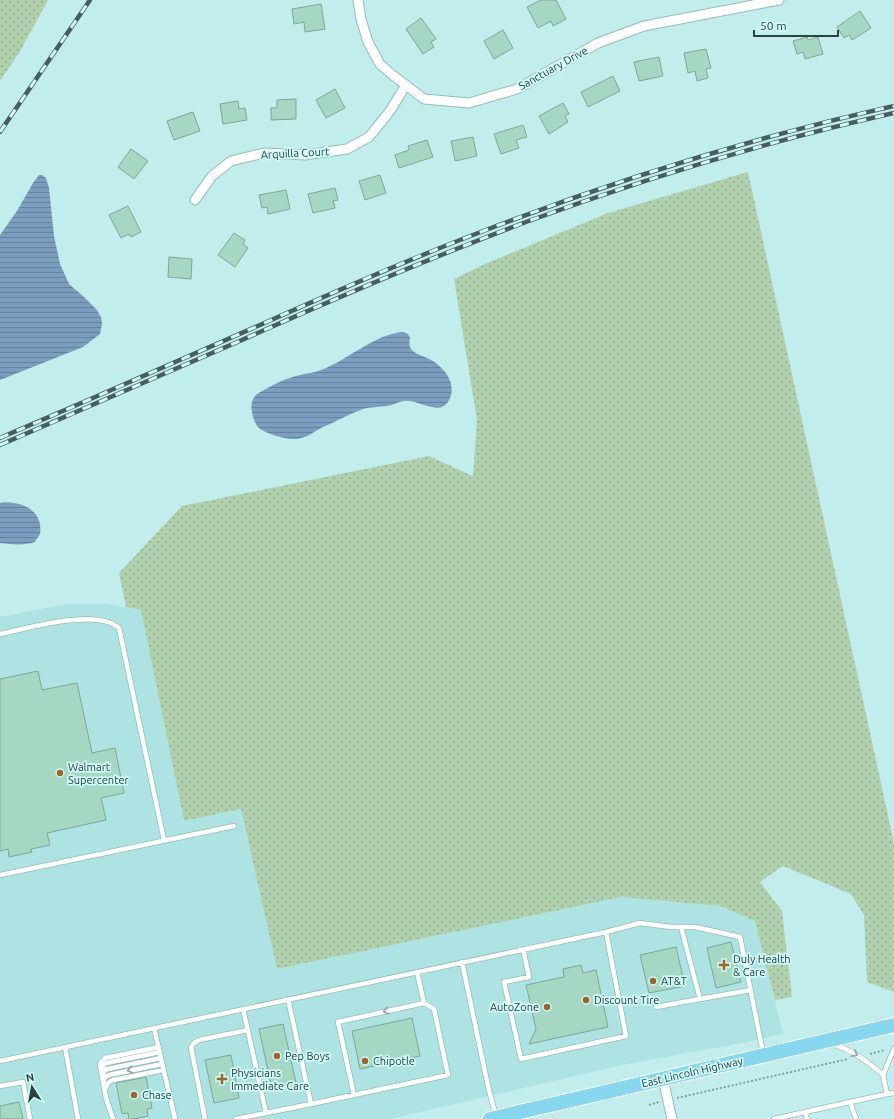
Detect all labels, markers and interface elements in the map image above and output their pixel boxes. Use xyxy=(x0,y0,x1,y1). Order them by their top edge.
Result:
scale bar xyxy=(754,12,838,38)
text: 50 m xyxy=(760,19,787,32)
street label: Sanctuary Drive xyxy=(516,44,590,92)
street label: Arquilla Court xyxy=(260,145,330,161)
place label: Walmart Supercenter xyxy=(68,761,130,786)
marker: Walmart Supercenter xyxy=(55,768,65,778)
place label: Duly Health & Care xyxy=(733,953,791,978)
marker: Duly Health & Care xyxy=(718,959,730,971)
place label: AT&T xyxy=(661,975,687,987)
marker: AT&T xyxy=(648,976,658,986)
place label: Discount Tire xyxy=(594,994,659,1006)
marker: Discount Tire xyxy=(581,995,591,1005)
place label: AutoZone xyxy=(490,1001,539,1013)
marker: AutoZone xyxy=(542,1002,552,1012)
one-way arrow xyxy=(383,1007,389,1015)
one-way arrow xyxy=(851,1049,858,1057)
place label: Pep Boys xyxy=(285,1050,330,1062)
marker: Pep Boys xyxy=(272,1051,282,1061)
street label: East Lincoln Highway xyxy=(640,1054,744,1089)
place label: Chipotle xyxy=(373,1055,415,1067)
marker: Chipotle xyxy=(360,1056,370,1066)
one-way arrow xyxy=(127,1066,134,1074)
north arrow xyxy=(12,1067,52,1107)
place label: Physicians Immediate Care xyxy=(231,1067,309,1092)
text: N xyxy=(25,1071,35,1084)
marker: Physicians Immediate Care xyxy=(216,1073,228,1085)
place label: Chase xyxy=(142,1089,172,1101)
marker: Chase xyxy=(129,1090,139,1100)

